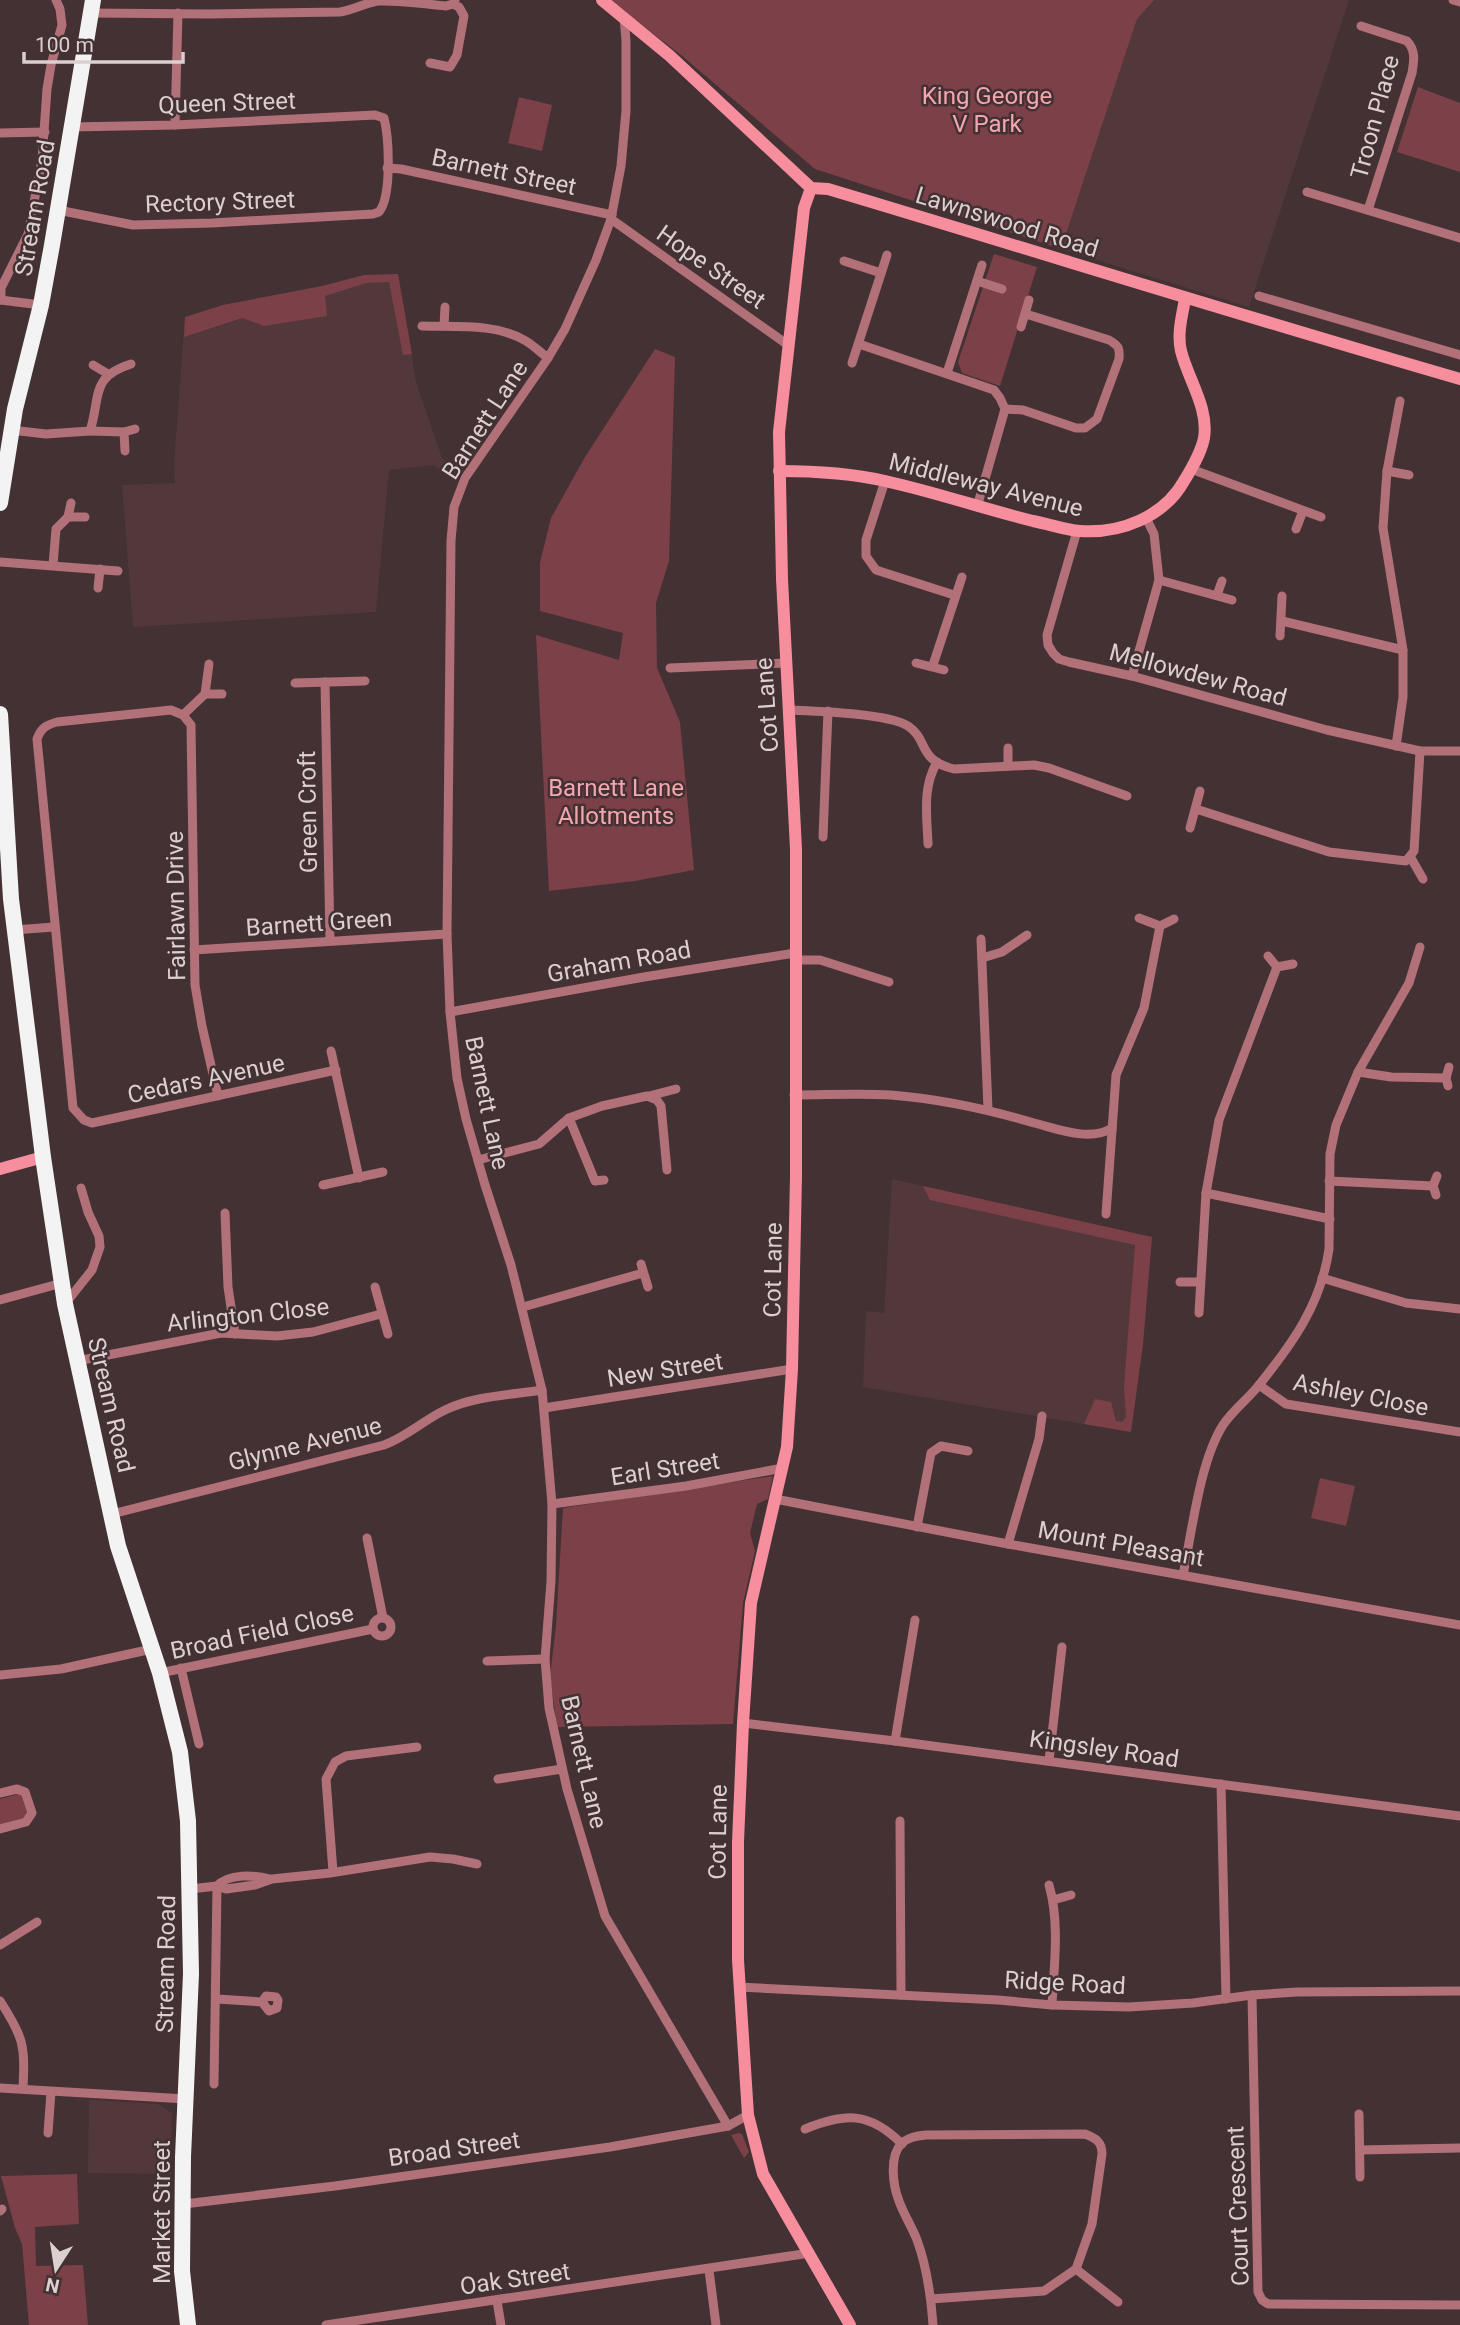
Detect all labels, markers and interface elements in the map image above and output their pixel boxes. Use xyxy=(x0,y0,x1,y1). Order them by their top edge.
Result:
scale bar xyxy=(24,21,184,65)
text: 100 m xyxy=(35,33,94,57)
street label: Troon Place xyxy=(1345,52,1405,182)
park label: King George V Park xyxy=(922,82,1052,138)
street label: Queen Street xyxy=(158,87,296,119)
street label: Stream Road xyxy=(9,138,61,278)
street label: Barnett Street xyxy=(429,143,579,201)
street label: Lawnswood Road xyxy=(912,181,1102,263)
street label: Rectory Street xyxy=(144,185,296,219)
street label: Hope Street xyxy=(651,219,771,315)
street label: Barnett Lane xyxy=(436,355,534,485)
street label: Middleway Avenue xyxy=(886,447,1086,523)
street label: Mellowdew Road xyxy=(1106,638,1290,712)
street label: Cot Lane xyxy=(750,657,784,753)
street label: Green Croft xyxy=(293,750,323,873)
park label: Barnett Lane Allotments xyxy=(548,774,684,830)
street label: Fairlawn Drive xyxy=(161,831,191,981)
street label: Barnett Green xyxy=(245,904,393,942)
street label: Graham Road xyxy=(545,936,693,988)
street label: Barnett Lane xyxy=(459,1034,515,1172)
street label: Cedars Avenue xyxy=(125,1049,287,1109)
street label: Cot Lane xyxy=(758,1222,788,1318)
street label: Arlington Close xyxy=(165,1293,331,1337)
street label: Stream Road xyxy=(82,1335,140,1475)
street label: New Street xyxy=(605,1347,725,1393)
street label: Ashley Close xyxy=(1291,1368,1431,1422)
street label: Glynne Avenue xyxy=(225,1411,385,1477)
street label: Earl Street xyxy=(609,1447,722,1491)
street label: Mount Pleasant xyxy=(1036,1516,1206,1572)
street label: Broad Field Close xyxy=(168,1599,356,1665)
street label: Barnett Lane xyxy=(555,1693,613,1831)
street label: Kingsley Road xyxy=(1027,1725,1181,1773)
street label: Cot Lane xyxy=(703,1784,733,1880)
street label: Stream Road xyxy=(151,1895,181,2033)
street label: Ridge Road xyxy=(1004,1966,1126,2000)
street label: Court Crescent xyxy=(1221,2125,1255,2286)
street label: Broad Street xyxy=(386,2126,522,2172)
street label: Market Street xyxy=(148,2140,176,2284)
north arrow xyxy=(21,2234,91,2304)
street label: Oak Street xyxy=(458,2257,572,2301)
text: N xyxy=(44,2272,62,2298)

